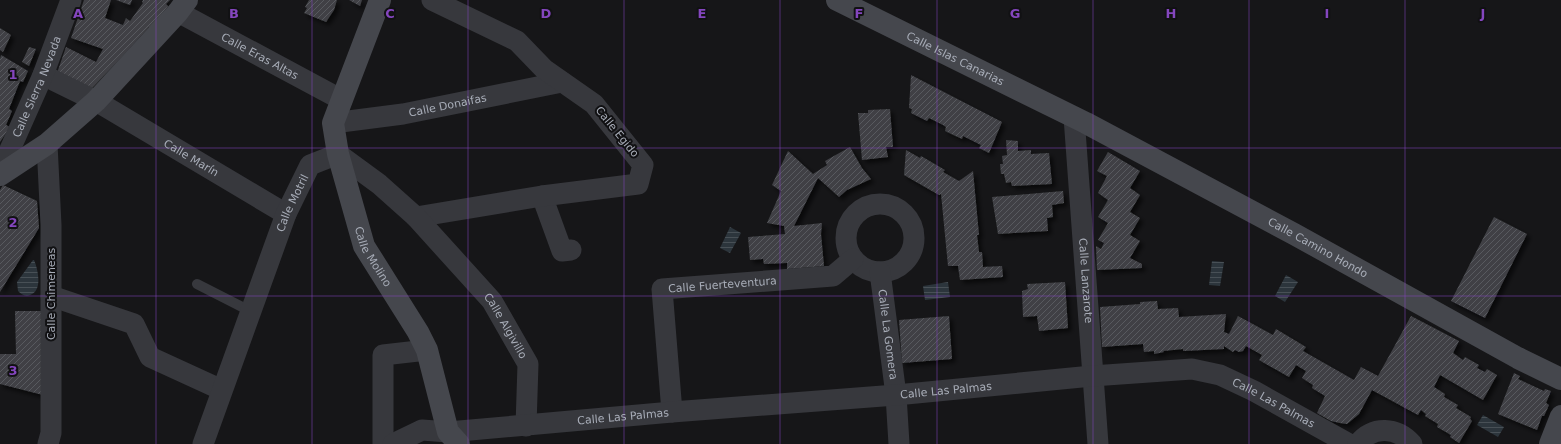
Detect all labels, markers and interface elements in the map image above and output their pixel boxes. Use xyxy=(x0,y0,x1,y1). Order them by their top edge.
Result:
text: A xyxy=(73,6,83,21)
text: B xyxy=(229,6,239,21)
text: C xyxy=(385,6,395,21)
text: D xyxy=(541,6,552,21)
text: E xyxy=(698,6,706,21)
text: F xyxy=(855,6,863,21)
text: G xyxy=(1010,6,1020,21)
text: H xyxy=(1166,6,1176,21)
text: I xyxy=(1325,6,1329,21)
text: J xyxy=(1480,6,1485,21)
street label: Calle Islas Canarias xyxy=(904,29,1006,88)
street label: Calle Eras Altas xyxy=(219,30,301,82)
street label: Calle Sierra Nevada xyxy=(10,34,64,139)
text: 1 xyxy=(8,67,18,82)
street label: Calle Donaifas xyxy=(407,91,488,119)
street label: Calle Egido xyxy=(593,104,642,160)
street label: Calle Marín xyxy=(162,136,221,179)
street label: Calle Motril xyxy=(274,172,311,234)
text: 2 xyxy=(8,215,18,230)
street label: Calle Camino Hondo xyxy=(1266,215,1370,280)
street label: Calle Molino xyxy=(352,225,395,289)
street label: Calle Lanzarote xyxy=(1076,238,1096,324)
street label: Calle Chimeneas xyxy=(45,248,58,340)
street label: Calle Fuerteventura xyxy=(668,274,777,295)
street label: Calle La Gomera xyxy=(876,288,900,381)
street label: Calle Algivillo xyxy=(481,290,530,361)
text: 3 xyxy=(8,363,18,378)
street label: Calle Las Palmas xyxy=(1230,375,1318,430)
street label: Calle Las Palmas xyxy=(899,379,993,401)
street label: Calle Las Palmas xyxy=(577,406,670,427)

